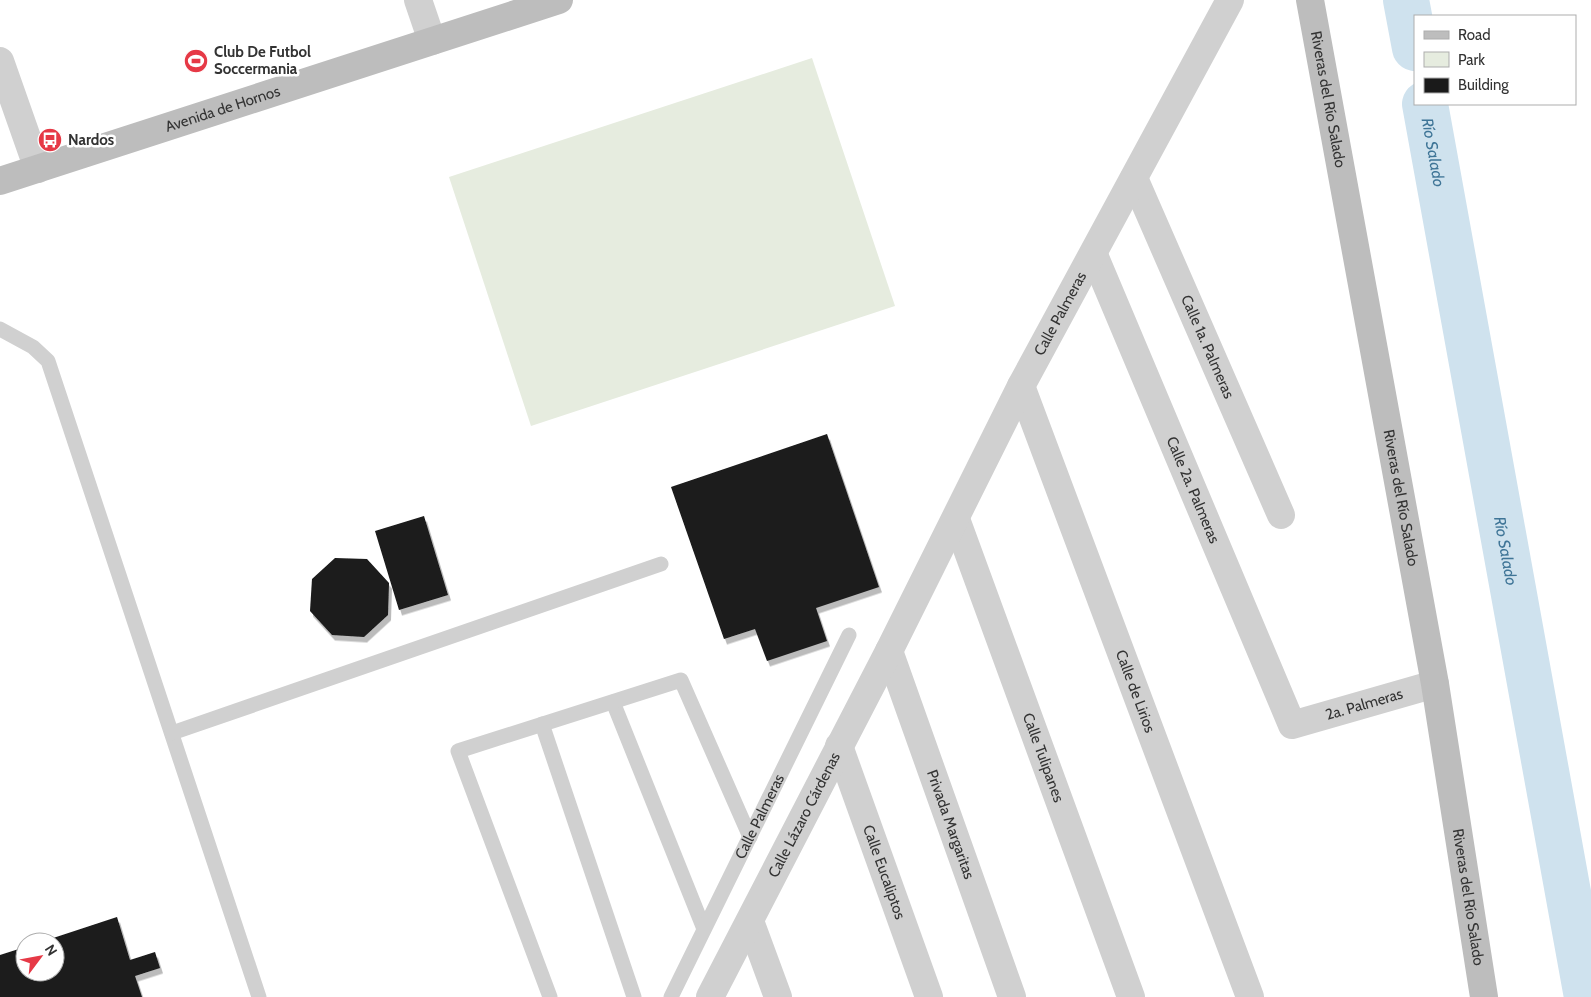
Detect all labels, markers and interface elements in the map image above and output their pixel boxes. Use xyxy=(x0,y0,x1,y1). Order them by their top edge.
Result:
legend xyxy=(1414,15,1576,105)
text: Road xyxy=(1458,26,1491,44)
street label: Riveras del Río Salado xyxy=(1307,30,1349,169)
place label: Club De Futbol Soccermania xyxy=(214,43,311,78)
sports icon: Club De Futbol Soccermania xyxy=(183,48,209,74)
text: Park xyxy=(1458,51,1485,69)
text: Building xyxy=(1458,76,1509,94)
street label: Avenida de Hornos xyxy=(163,82,282,136)
water label: Río Salado xyxy=(1418,116,1449,188)
bus stop icon: Nardos xyxy=(37,127,63,153)
place label: Nardos xyxy=(68,131,114,149)
street label: Calle Palmeras xyxy=(1030,269,1090,359)
street label: Calle 1a. Palmeras xyxy=(1177,292,1238,401)
street label: Riveras del Río Salado xyxy=(1380,428,1422,568)
street label: Calle 2a. Palmeras xyxy=(1163,434,1223,546)
water label: Río Salado xyxy=(1490,515,1521,587)
street label: Calle de Lirios xyxy=(1112,647,1159,735)
street label: 2a. Palmeras xyxy=(1323,685,1405,724)
street label: Calle Tulipanes xyxy=(1019,710,1068,805)
street label: Calle Lázaro Cárdenas xyxy=(764,749,844,881)
street label: Privada Margaritas xyxy=(923,767,978,882)
street label: Calle Palmeras xyxy=(731,771,788,862)
street label: Calle Eucaliptos xyxy=(859,823,909,922)
street label: Riveras del Río Salado xyxy=(1449,827,1488,967)
north arrow xyxy=(15,932,65,982)
text: N xyxy=(41,941,61,959)

